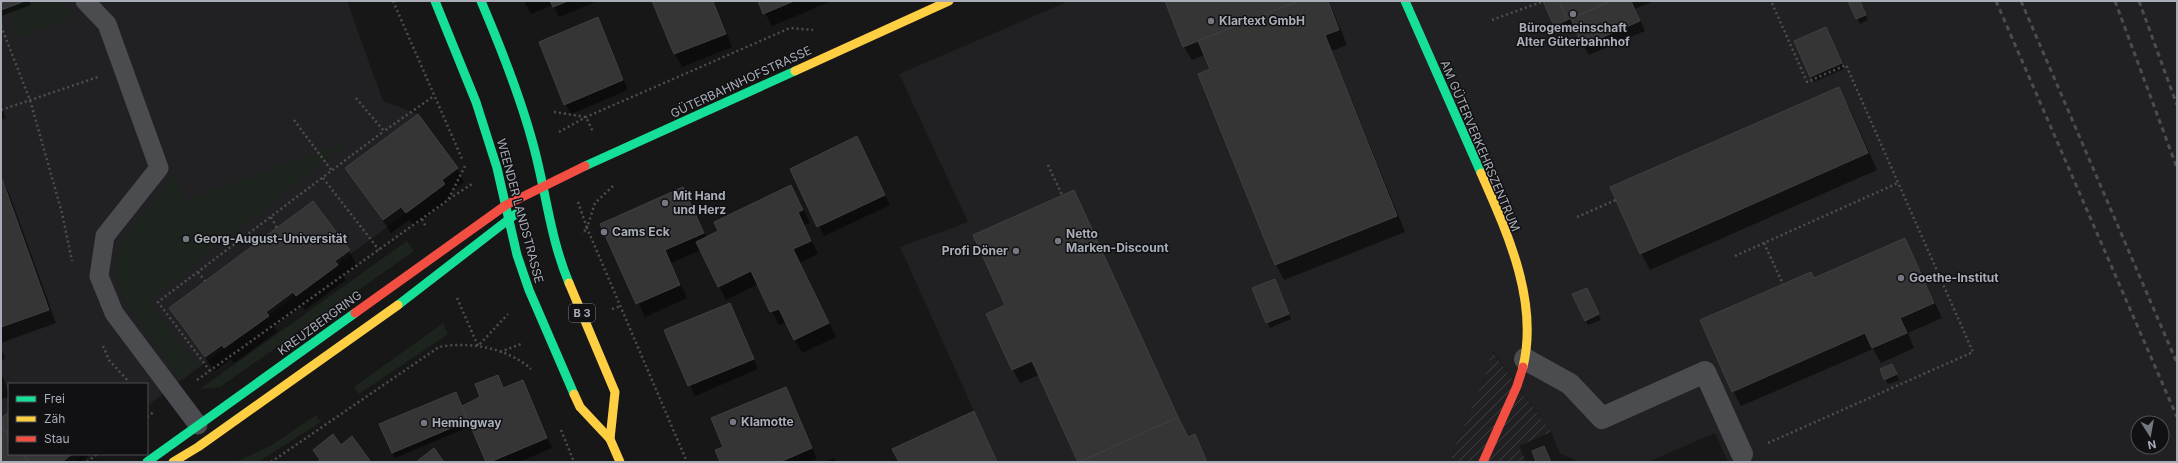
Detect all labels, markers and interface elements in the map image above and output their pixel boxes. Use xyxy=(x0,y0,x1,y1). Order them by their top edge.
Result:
marker: Bürogemeinschaft Alter Güterbahnhof xyxy=(1568,9,1578,19)
place label: Klartext GmbH xyxy=(1219,13,1305,28)
marker: Klartext GmbH xyxy=(1206,16,1216,26)
place label: Bürogemeinschaft Alter Güterbahnhof xyxy=(1516,20,1630,49)
street label: GÜTERBAHNHOFSTRASSE xyxy=(668,42,814,121)
street label: AM GÜTERVERKEHRSZENTRUM xyxy=(1437,58,1523,234)
street label: WEENDER LANDSTRASSE xyxy=(494,137,547,285)
place label: Mit Hand und Herz xyxy=(673,188,726,217)
marker: Mit Hand und Herz xyxy=(660,198,670,208)
place label: Cams Eck xyxy=(612,224,670,239)
place label: Netto Marken-Discount xyxy=(1066,226,1169,255)
marker: Cams Eck xyxy=(599,227,609,237)
place label: Georg-August-Universität xyxy=(194,231,348,246)
marker: Georg-August-Universität xyxy=(181,234,191,244)
marker: Netto Marken-Discount xyxy=(1053,236,1063,246)
place label: Profi Döner xyxy=(942,243,1008,258)
marker: Profi Döner xyxy=(1011,246,1021,256)
place label: Goethe-Institut xyxy=(1909,270,1999,285)
marker: Goethe-Institut xyxy=(1896,273,1906,283)
street label: KREUZBERGRING xyxy=(275,287,365,358)
road number: B 3 xyxy=(569,304,595,322)
legend xyxy=(8,383,148,455)
text: Frei xyxy=(44,391,65,406)
text: Zäh xyxy=(44,411,65,426)
place label: Klamotte xyxy=(741,414,794,429)
place label: Hemingway xyxy=(432,415,502,430)
north arrow xyxy=(2130,415,2170,455)
marker: Klamotte xyxy=(728,417,738,427)
marker: Hemingway xyxy=(419,418,429,428)
text: Stau xyxy=(44,431,70,446)
text: N xyxy=(2146,437,2157,452)

